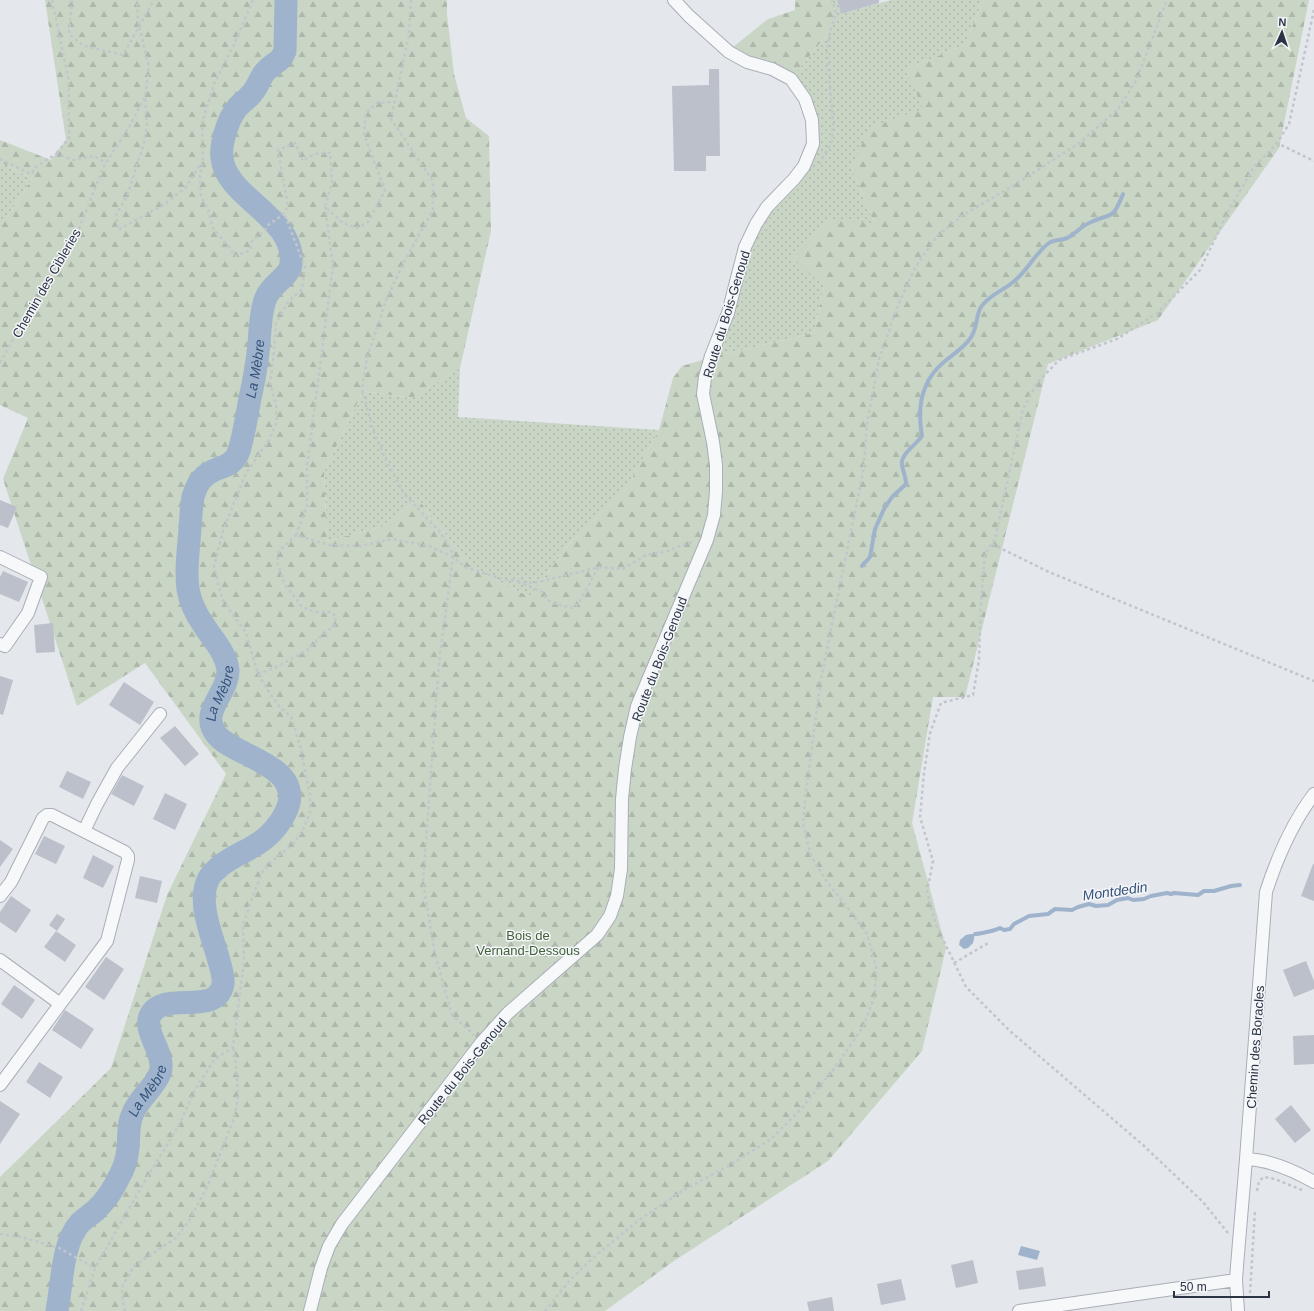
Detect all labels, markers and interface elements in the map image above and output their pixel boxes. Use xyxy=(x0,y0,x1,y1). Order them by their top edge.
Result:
north arrow xyxy=(1262,12,1302,52)
text: N xyxy=(1278,16,1287,28)
street label: Chemin des Cibleries xyxy=(9,226,84,341)
street label: Route du Bois-Genoud xyxy=(700,249,753,380)
water label: La Mèbre xyxy=(242,339,267,400)
street label: Route du Bois-Genoud xyxy=(629,595,690,724)
water label: La Mèbre xyxy=(203,665,236,722)
water label: Montdedin xyxy=(1082,878,1149,903)
park label: Bois de Vernand-Dessous xyxy=(476,928,580,958)
street label: Chemin des Boracles xyxy=(1244,984,1267,1109)
street label: Route du Bois-Genoud xyxy=(415,1015,510,1127)
water label: La Mèbre xyxy=(124,1064,169,1119)
scale bar xyxy=(1174,1273,1269,1299)
text: 50 m xyxy=(1180,1280,1207,1294)

